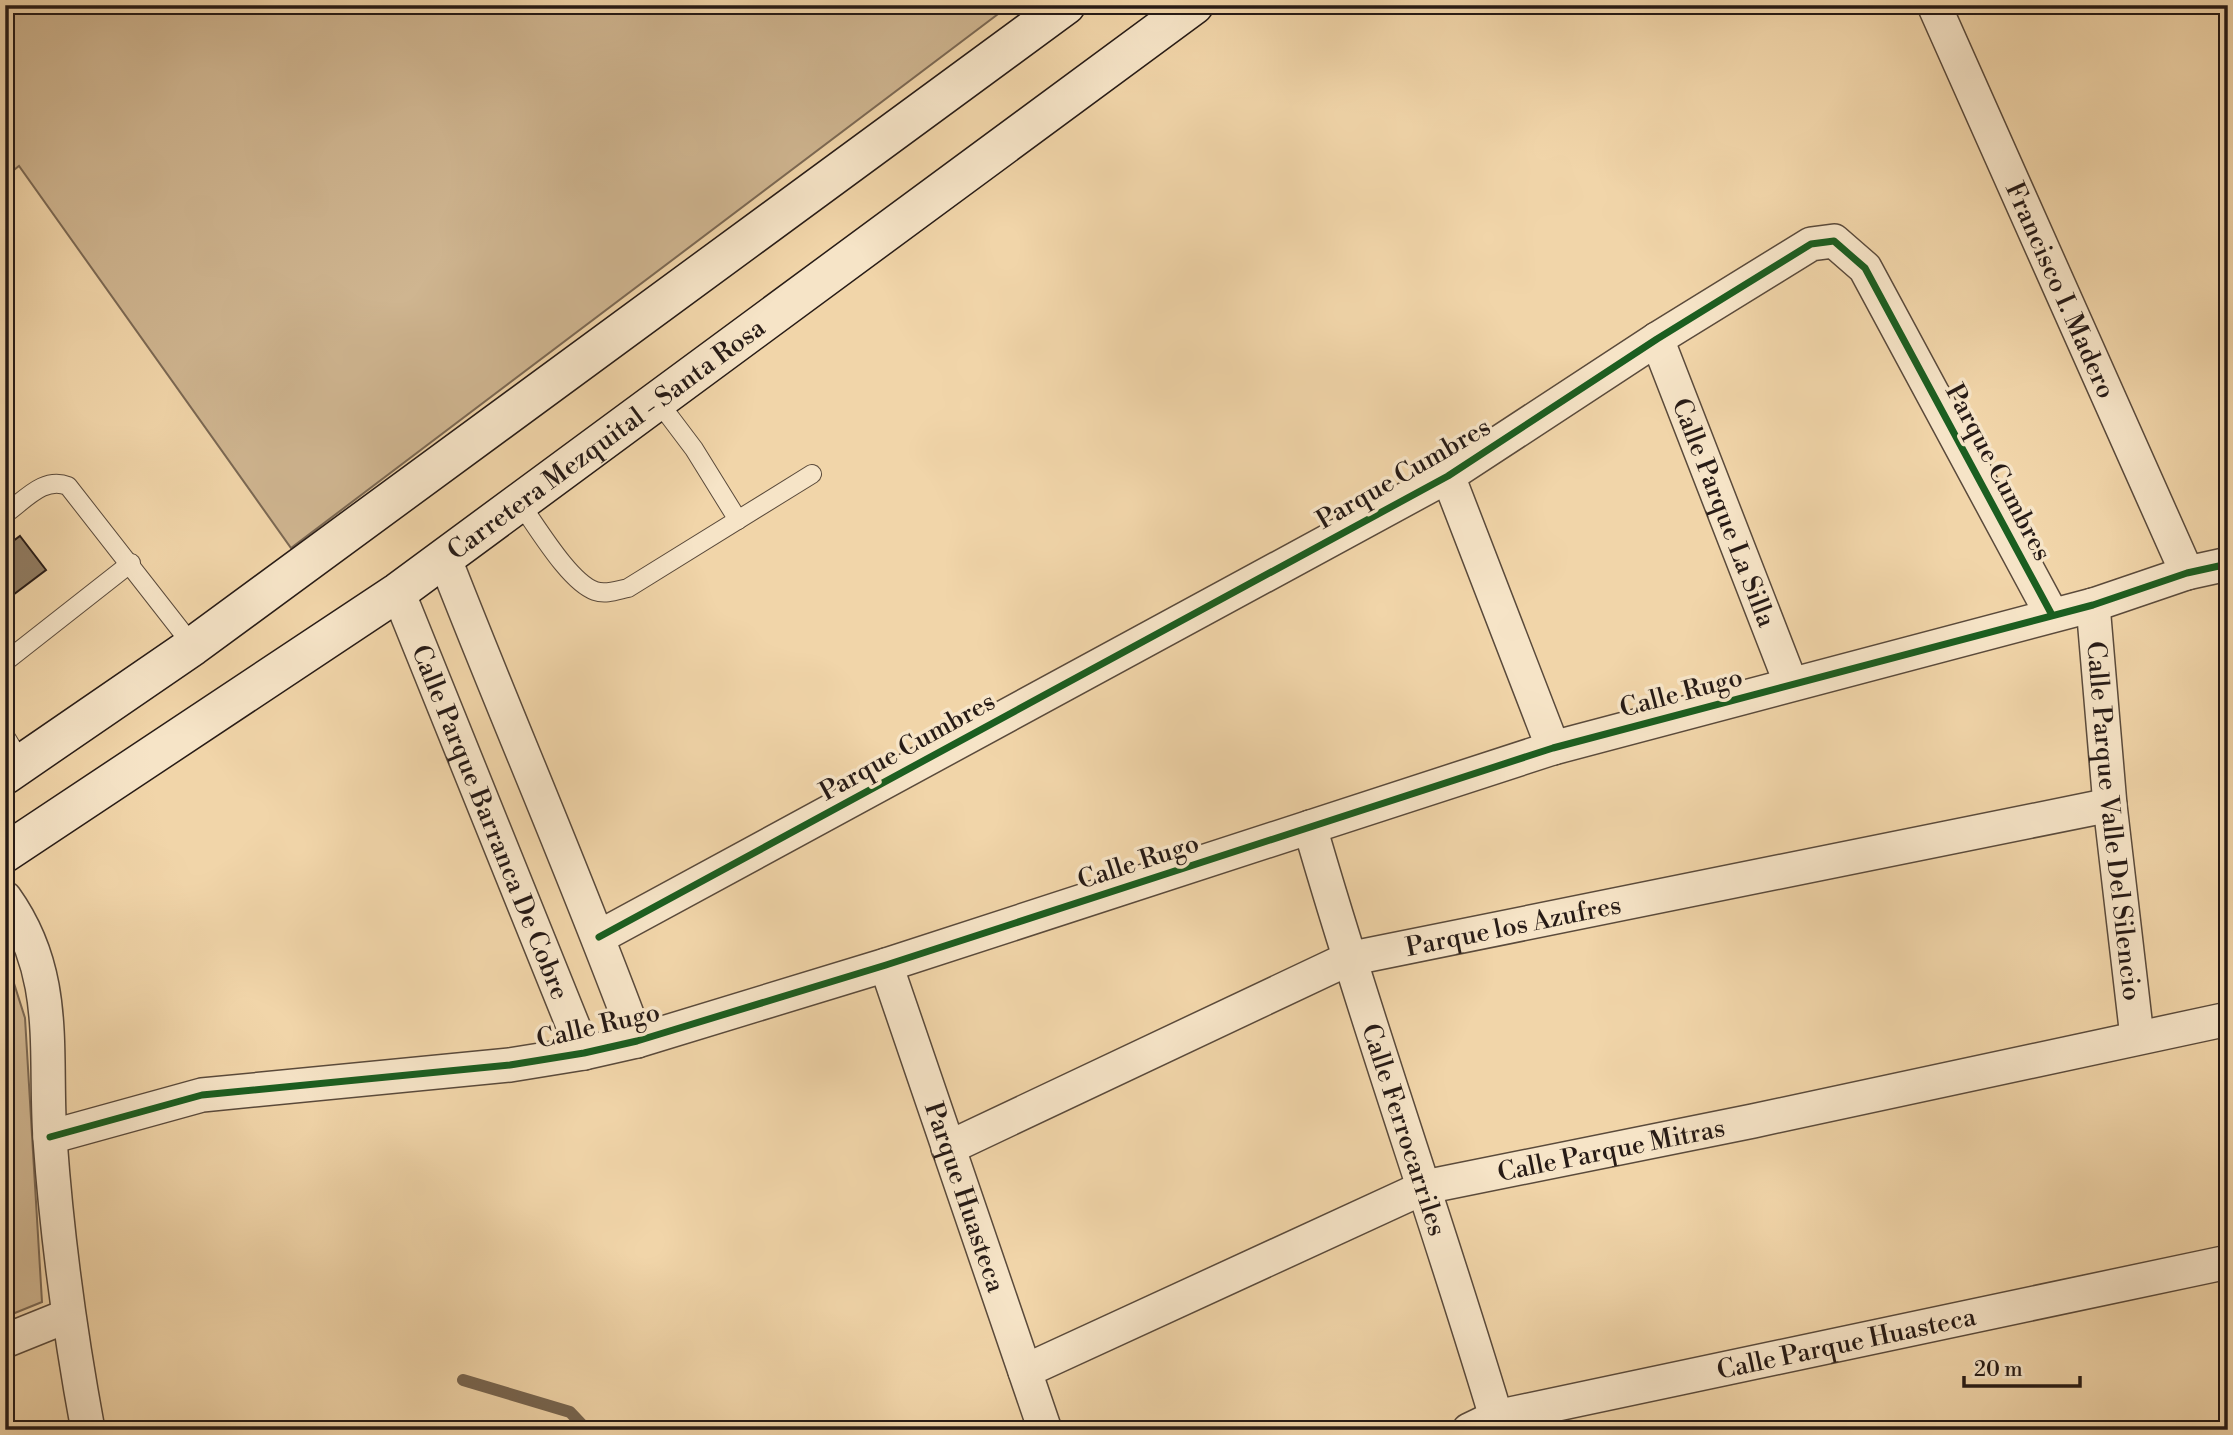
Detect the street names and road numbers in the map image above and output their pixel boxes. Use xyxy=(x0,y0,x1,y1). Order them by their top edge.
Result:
street label: Francisco I. Madero xyxy=(1998,177,2122,404)
street label: Carretera Mezquital - Santa Rosa xyxy=(441,311,772,567)
street label: Parque Cumbres xyxy=(1938,379,2058,566)
street label: Calle Parque La Silla xyxy=(1665,394,1783,632)
street label: Parque Cumbres xyxy=(1311,411,1496,537)
street label: Calle Parque Barranca De Cobre xyxy=(404,640,576,1004)
street label: Calle Parque Valle Del Silencio xyxy=(2079,640,2148,1002)
street label: Calle Rugo xyxy=(1616,661,1746,725)
street label: Parque Cumbres xyxy=(814,685,1001,808)
street label: Calle Rugo xyxy=(1074,827,1203,897)
street label: Parque los Azufres xyxy=(1403,889,1624,964)
street label: Calle Rugo xyxy=(533,996,663,1056)
street label: Calle Ferrocarriles xyxy=(1354,1020,1453,1240)
street label: Parque Huasteca xyxy=(917,1098,1012,1297)
street label: Calle Parque Mitras xyxy=(1495,1112,1728,1189)
street label: Calle Parque Huasteca xyxy=(1714,1301,1980,1387)

